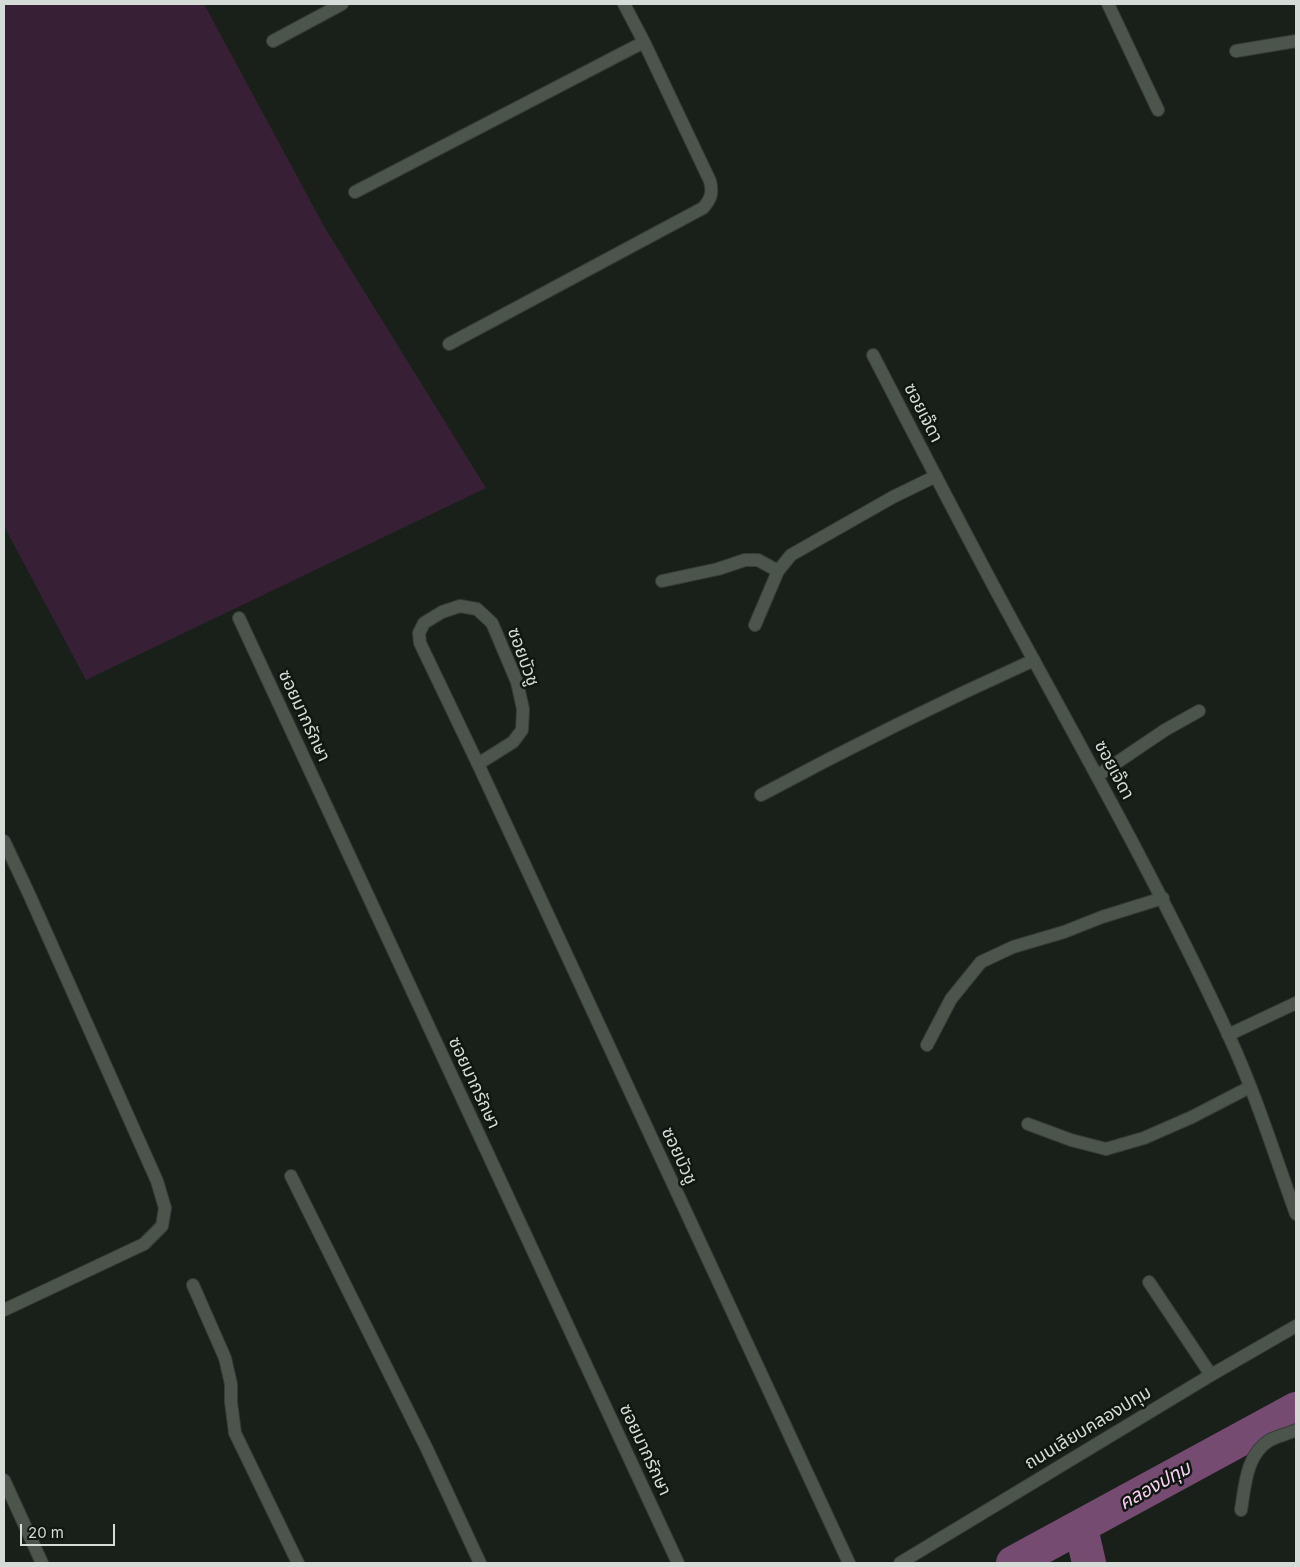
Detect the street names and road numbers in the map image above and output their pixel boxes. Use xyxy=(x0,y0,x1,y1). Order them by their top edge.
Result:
street label: ซอยเจ๊ดา xyxy=(899,380,947,446)
street label: ซอยบัวชู xyxy=(502,625,544,689)
street label: ซอยมากรักษา xyxy=(273,667,335,765)
street label: ซอยเจ๊ดา xyxy=(1089,737,1139,803)
street label: ซอยมากรักษา xyxy=(443,1034,505,1132)
street label: ซอยบัวชู xyxy=(656,1124,702,1188)
street label: ถนนเลียบคลองปทุม xyxy=(1021,1382,1155,1474)
street label: ซอยมากรักษา xyxy=(614,1401,676,1499)

